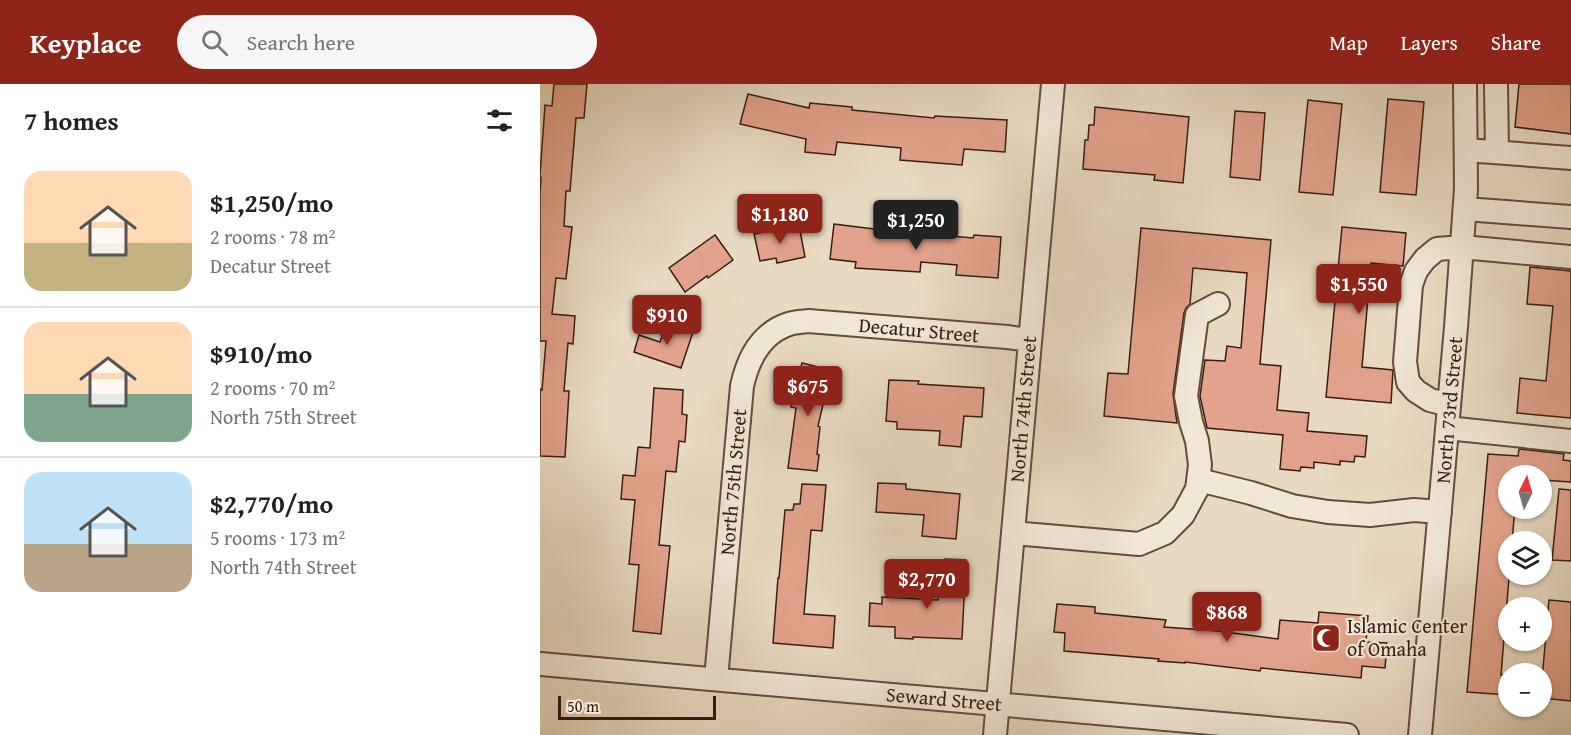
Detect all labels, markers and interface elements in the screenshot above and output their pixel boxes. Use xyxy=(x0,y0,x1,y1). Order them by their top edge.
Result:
search box xyxy=(177,15,597,69)
text: Keyplace xyxy=(30,22,141,63)
icon: search xyxy=(198,26,231,59)
text: Search here xyxy=(246,26,355,58)
text: Map xyxy=(1329,27,1368,58)
text: Layers xyxy=(1401,27,1458,58)
text: Share xyxy=(1491,27,1541,58)
text: 7 homes xyxy=(24,101,119,140)
icon: filters xyxy=(483,104,516,137)
text: $1,250/mo xyxy=(210,183,333,222)
pin: $1,180 xyxy=(731,194,829,245)
icon: home xyxy=(72,195,144,267)
text: $1,180 xyxy=(751,199,809,228)
pin: $1,250 xyxy=(867,200,965,251)
text: $1,250 xyxy=(887,205,945,234)
text: 2 rooms · 78 m² xyxy=(210,222,336,251)
text: Decatur Street xyxy=(210,251,331,280)
pin: $1,550 xyxy=(1310,264,1408,315)
text: $1,550 xyxy=(1330,269,1388,298)
pin: $910 xyxy=(631,295,703,346)
text: $910 xyxy=(646,300,688,329)
street label: Decatur Street xyxy=(858,310,981,349)
text: $910/mo xyxy=(210,334,312,373)
street label: North 74th Street xyxy=(1002,335,1043,483)
street label: North 73rd Street xyxy=(1428,335,1469,485)
icon: home xyxy=(72,346,144,418)
pin: $675 xyxy=(772,366,844,417)
text: $675 xyxy=(787,371,829,400)
text: 2 rooms · 70 m² xyxy=(210,373,336,402)
text: North 75th Street xyxy=(210,402,357,431)
street label: North 75th Street xyxy=(712,408,753,556)
north arrow xyxy=(1498,465,1552,519)
map controls xyxy=(1498,465,1552,717)
text: $2,770/mo xyxy=(210,484,333,523)
icon: home xyxy=(72,496,144,568)
text: 5 rooms · 173 m² xyxy=(210,523,345,552)
button: layers xyxy=(1498,531,1552,585)
text: North 74th Street xyxy=(210,552,357,581)
pin: $2,770 xyxy=(878,559,976,610)
text: $2,770 xyxy=(898,564,956,593)
pin: $868 xyxy=(1191,592,1263,643)
text: $868 xyxy=(1206,597,1248,626)
button: + xyxy=(1498,597,1552,651)
place label: Islamic Center of Omaha xyxy=(1347,611,1468,663)
mosque icon: Islamic Center of Omaha xyxy=(1310,622,1342,654)
button: − xyxy=(1498,663,1552,717)
street label: Seward Street xyxy=(885,679,1003,718)
scale bar xyxy=(558,693,716,720)
text: 50 m xyxy=(567,694,599,718)

